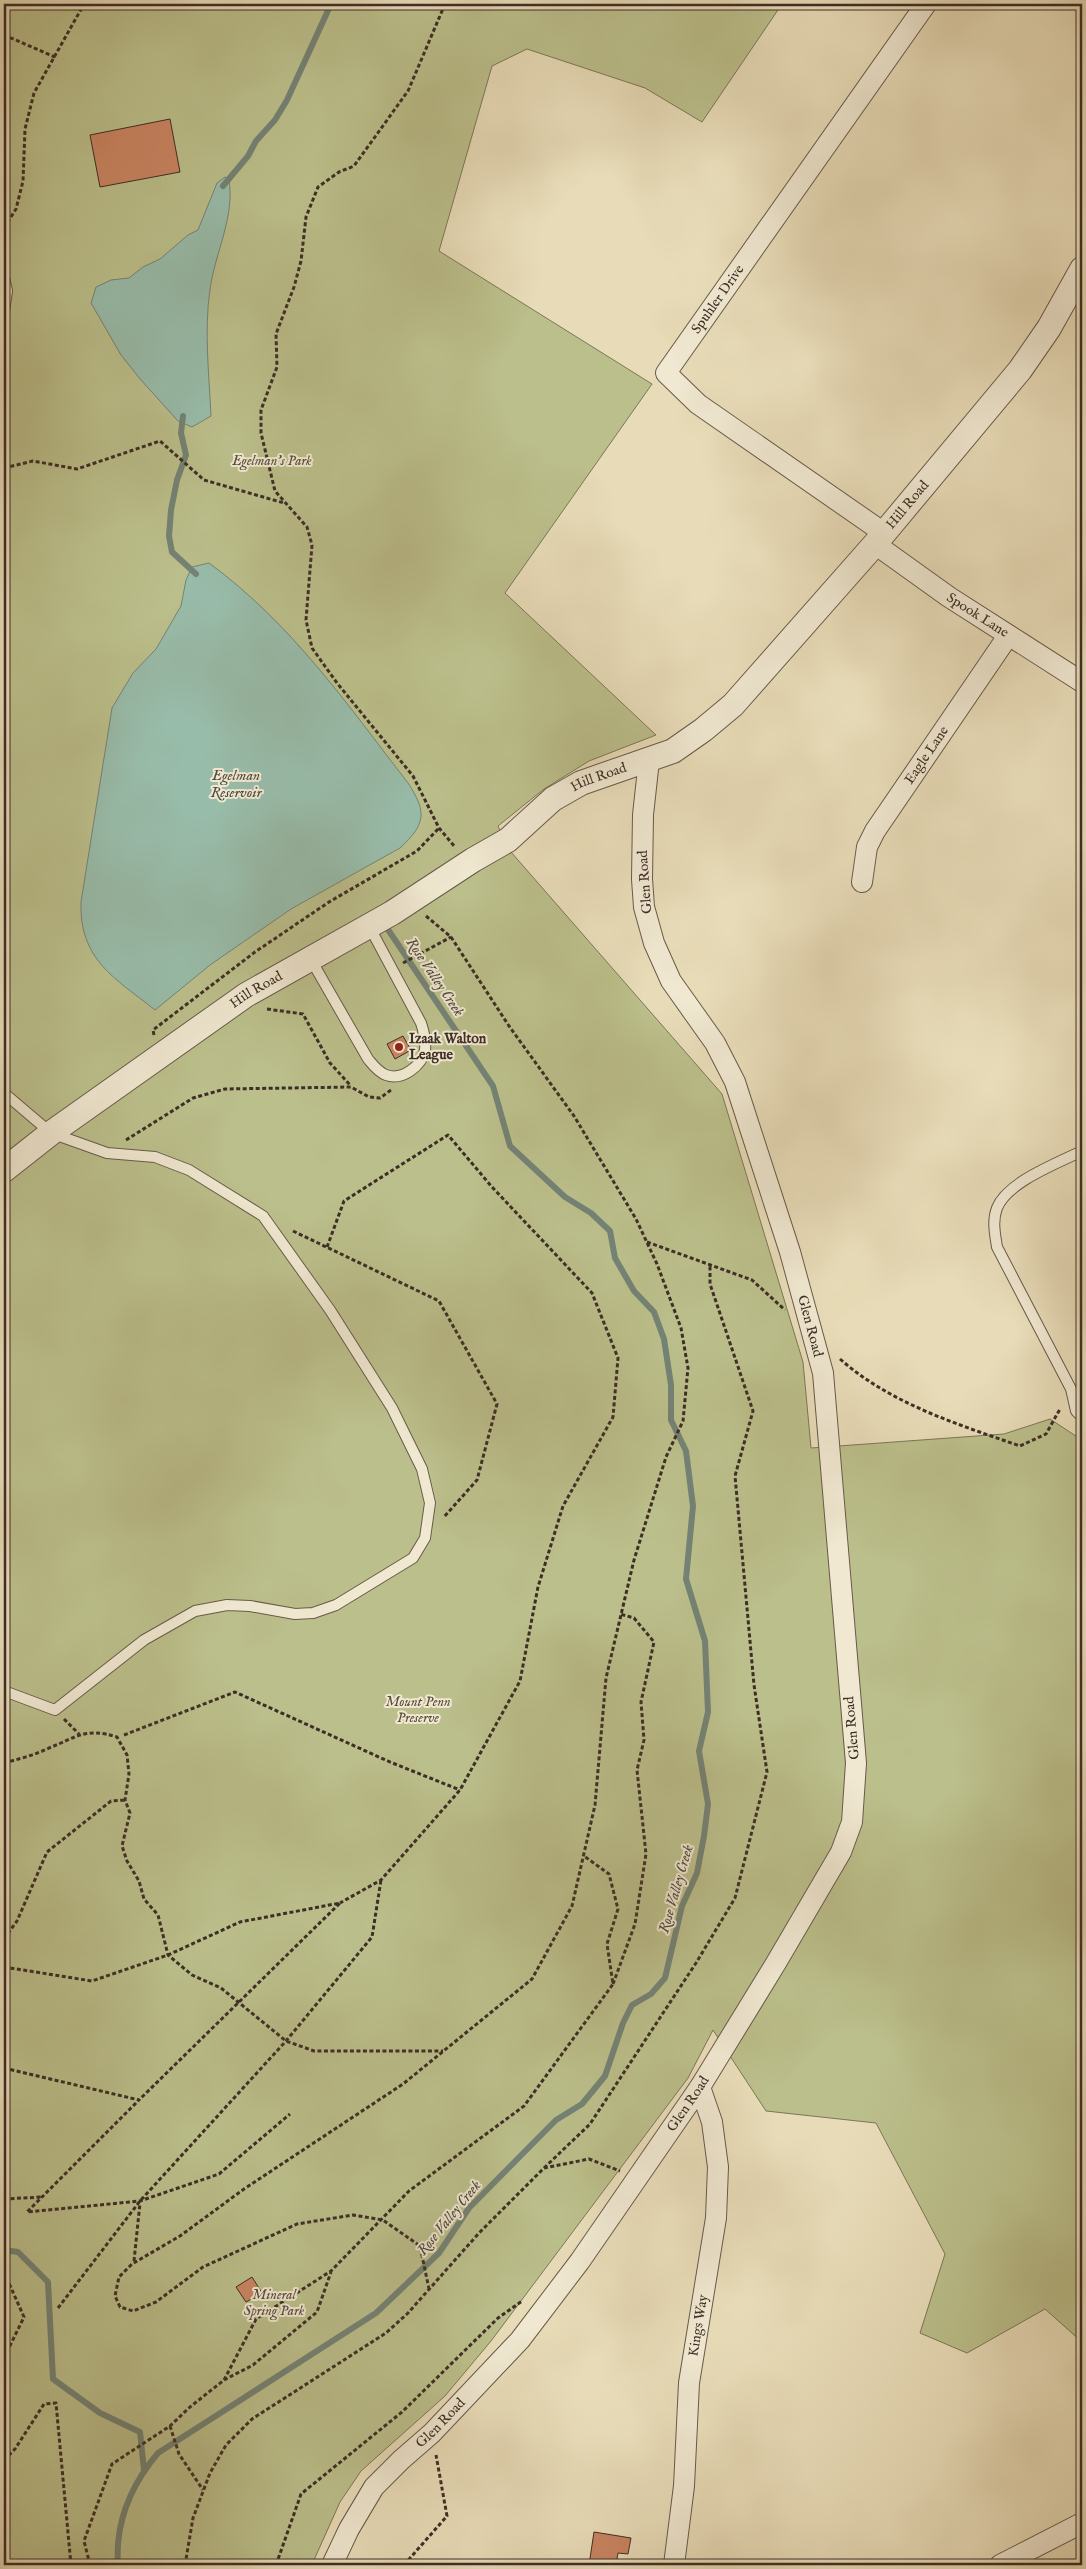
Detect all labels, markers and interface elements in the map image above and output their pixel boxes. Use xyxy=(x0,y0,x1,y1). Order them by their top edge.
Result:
street label: Spuhler Drive xyxy=(687,261,749,337)
park label: Egelman's Park xyxy=(231,452,312,471)
street label: Hill Road xyxy=(882,476,933,533)
street label: Spook Lane xyxy=(943,589,1013,642)
street label: Eagle Lane xyxy=(901,722,953,788)
street label: Hill Road xyxy=(567,759,630,796)
water label: Egelman Reservoir xyxy=(210,766,262,802)
street label: Glen Road xyxy=(634,849,656,914)
water label: Rose Valley Creek xyxy=(402,934,468,1020)
street label: Hill Road xyxy=(226,967,286,1013)
place label: Izaak Walton League xyxy=(409,1030,487,1064)
marker: Izaak Walton League xyxy=(393,1041,405,1053)
street label: Glen Road xyxy=(793,1293,827,1360)
park label: Mount Penn Preserve xyxy=(385,1693,451,1727)
street label: Glen Road xyxy=(840,1695,864,1760)
water label: Rose Valley Creek xyxy=(654,1843,698,1935)
street label: Glen Road xyxy=(663,2072,714,2135)
water label: Rose Valley Creek xyxy=(413,2177,485,2259)
park label: Mineral Spring Park xyxy=(244,2286,305,2321)
street label: Kings Way xyxy=(684,2293,712,2358)
street label: Glen Road xyxy=(412,2394,470,2452)

